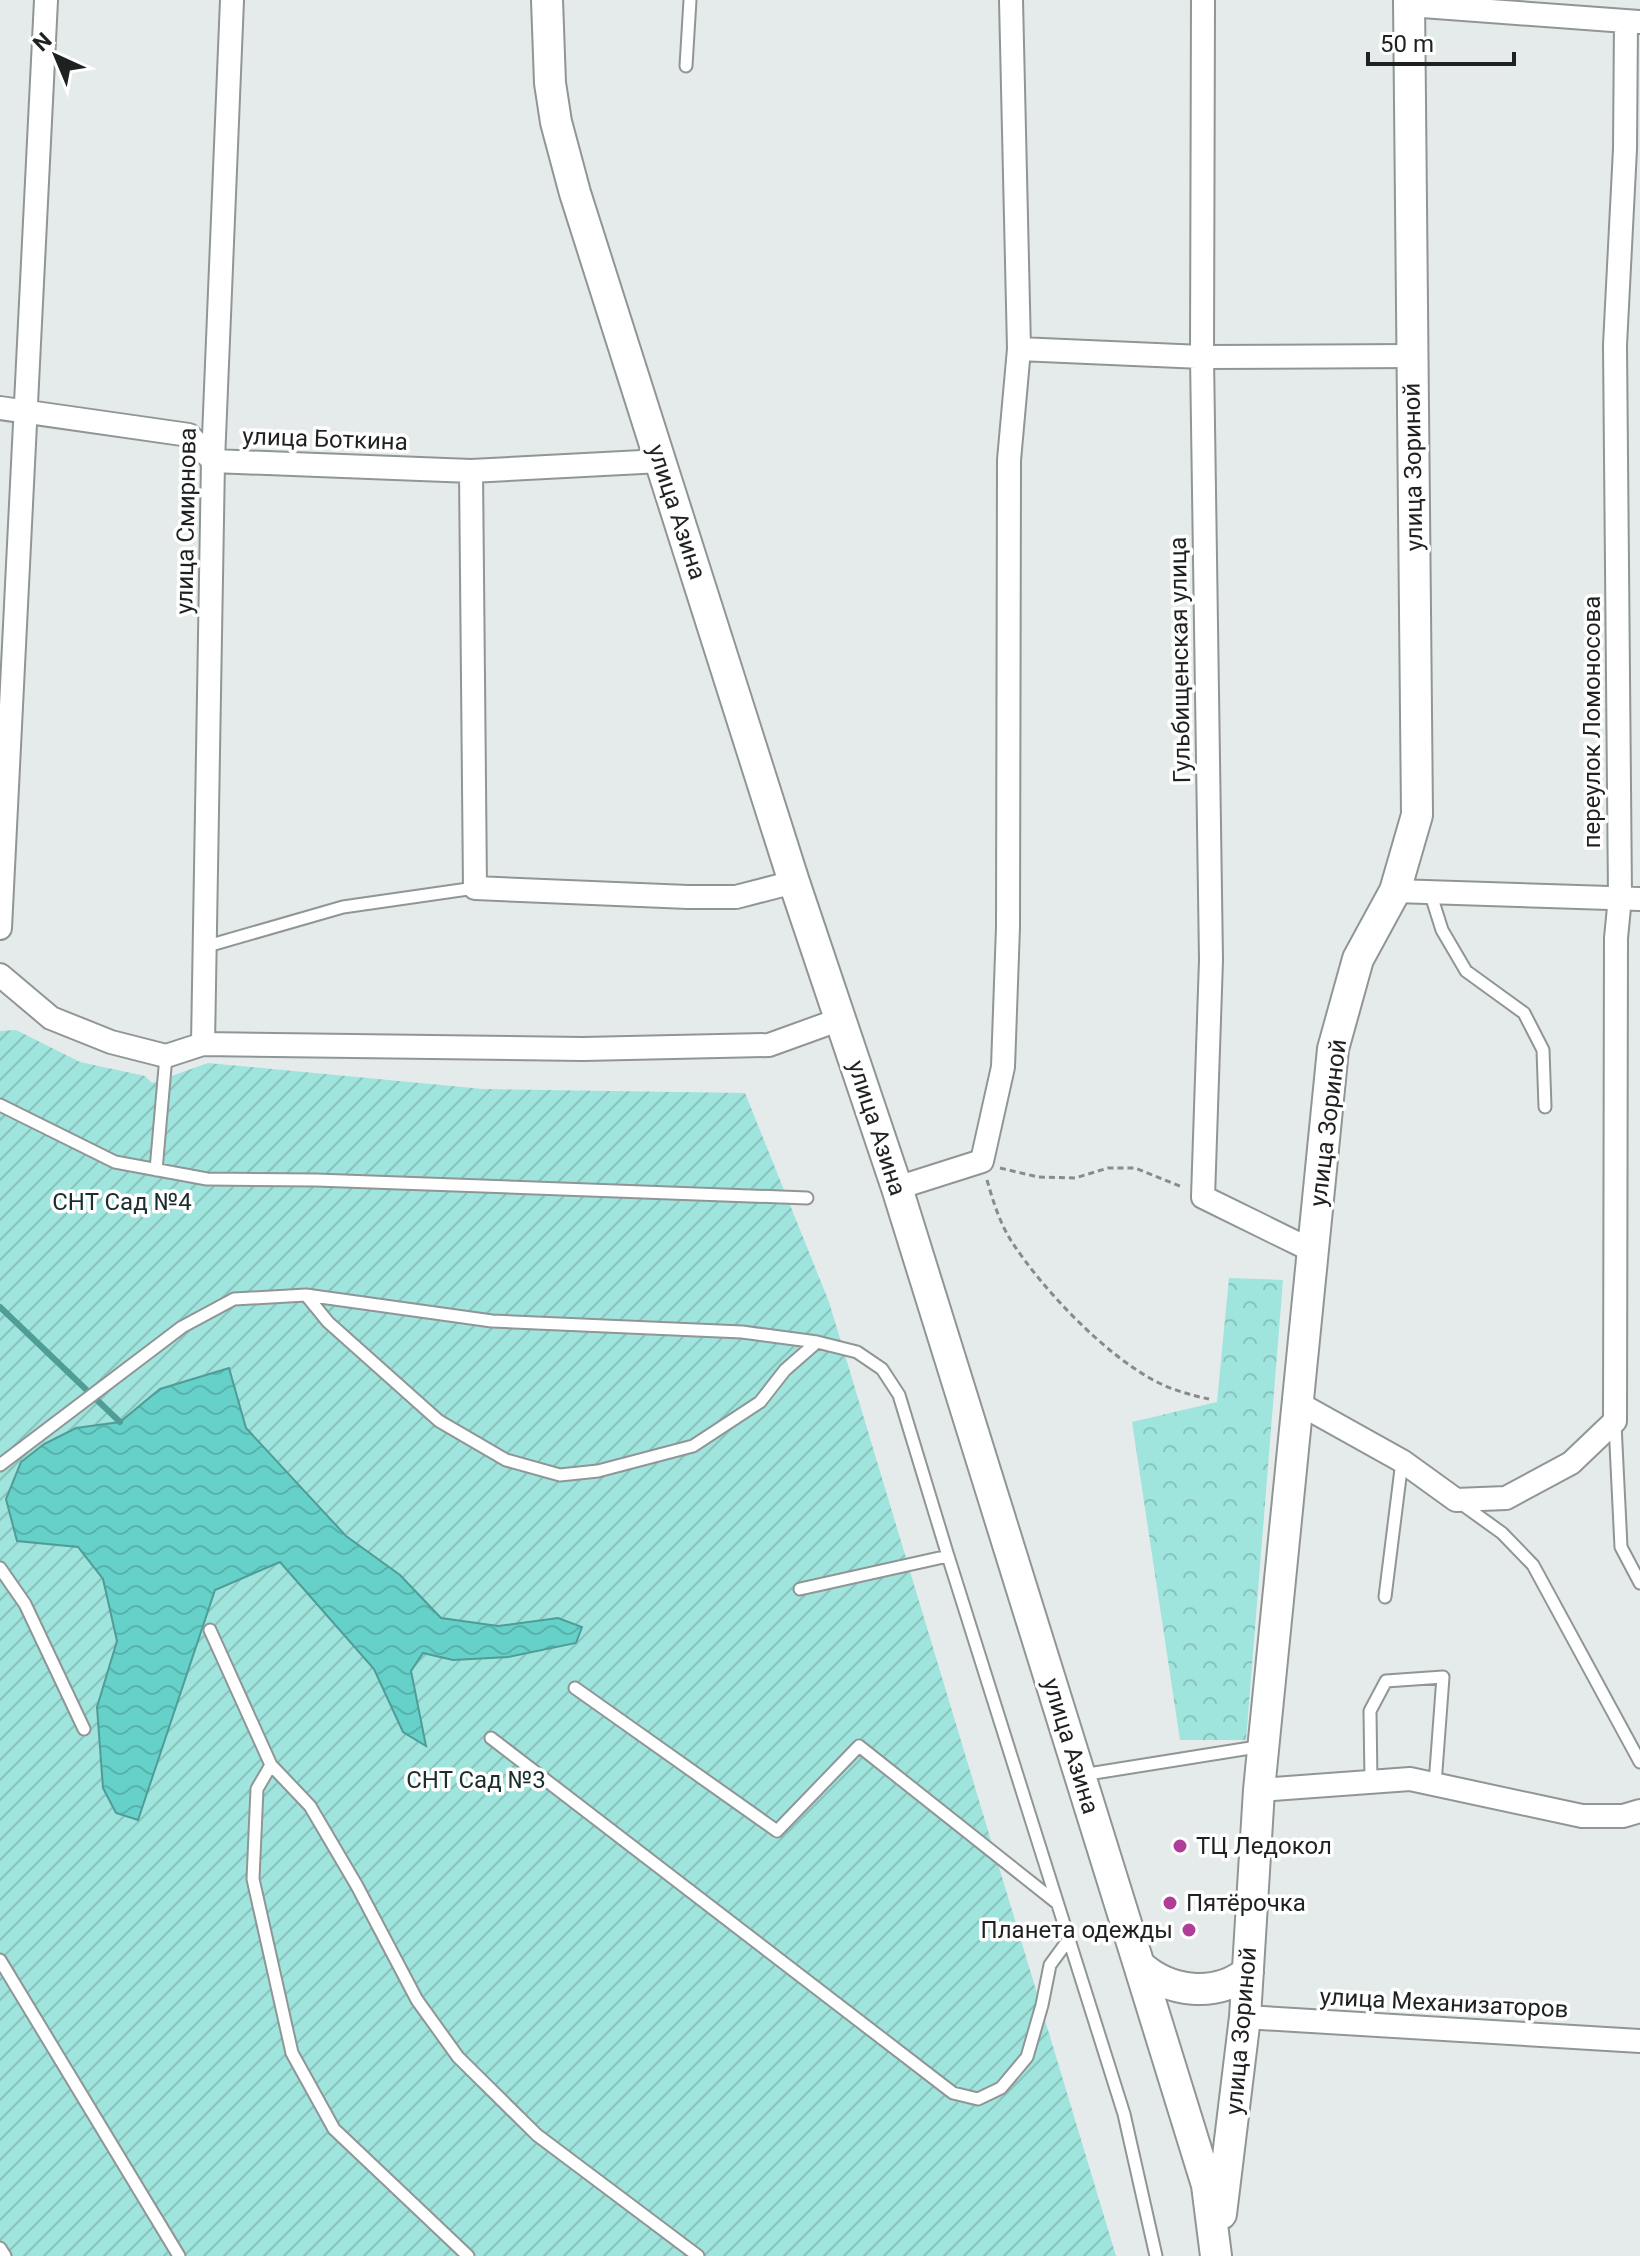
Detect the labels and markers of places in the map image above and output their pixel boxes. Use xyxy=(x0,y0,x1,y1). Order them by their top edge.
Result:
place label: ТЦ Ледокол xyxy=(1196,1832,1332,1860)
marker: ТЦ Ледокол xyxy=(1171,1837,1189,1855)
place label: Пятёрочка xyxy=(1186,1889,1306,1917)
marker: Пятёрочка xyxy=(1161,1894,1179,1912)
place label: Планета одежды xyxy=(981,1916,1173,1944)
marker: Планета одежды xyxy=(1180,1921,1198,1939)

